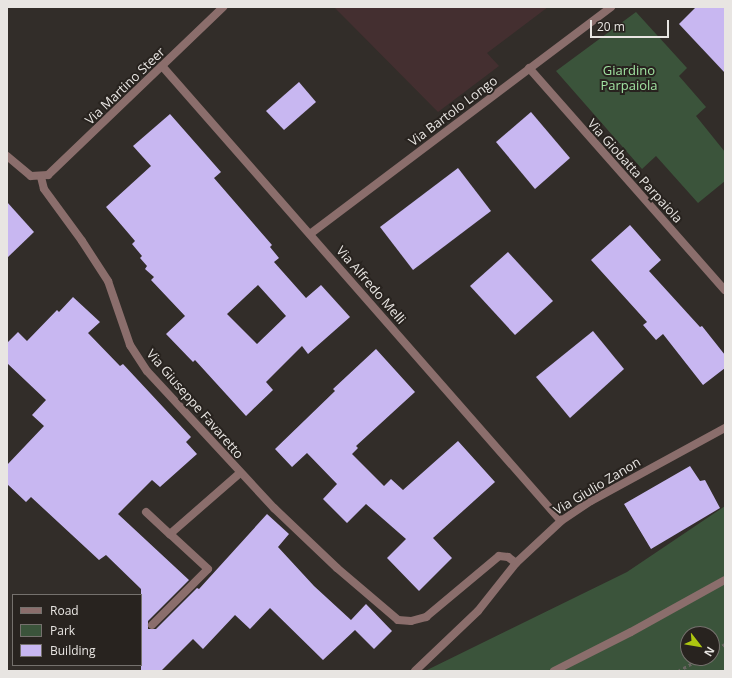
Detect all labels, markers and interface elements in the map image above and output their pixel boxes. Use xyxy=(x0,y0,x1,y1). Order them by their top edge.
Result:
scale bar xyxy=(592,12,671,38)
text: 20 m xyxy=(597,18,625,35)
street label: Via Martino Steer xyxy=(82,44,168,128)
park label: Giardino Parpaiola xyxy=(600,63,658,94)
street label: Via Bartolo Longo xyxy=(406,73,500,149)
street label: Via Giobatta Parpaiola xyxy=(584,116,686,226)
street label: Via Alfredo Melli xyxy=(333,243,409,327)
street label: Via Giuseppe Favaretto xyxy=(143,346,247,462)
street label: Via Giulio Zanon xyxy=(551,454,643,518)
legend xyxy=(12,594,142,666)
text: Road xyxy=(50,602,79,619)
text: Park xyxy=(50,622,75,639)
north arrow xyxy=(680,626,720,666)
text: Building xyxy=(50,642,95,659)
text: N xyxy=(701,644,719,660)

